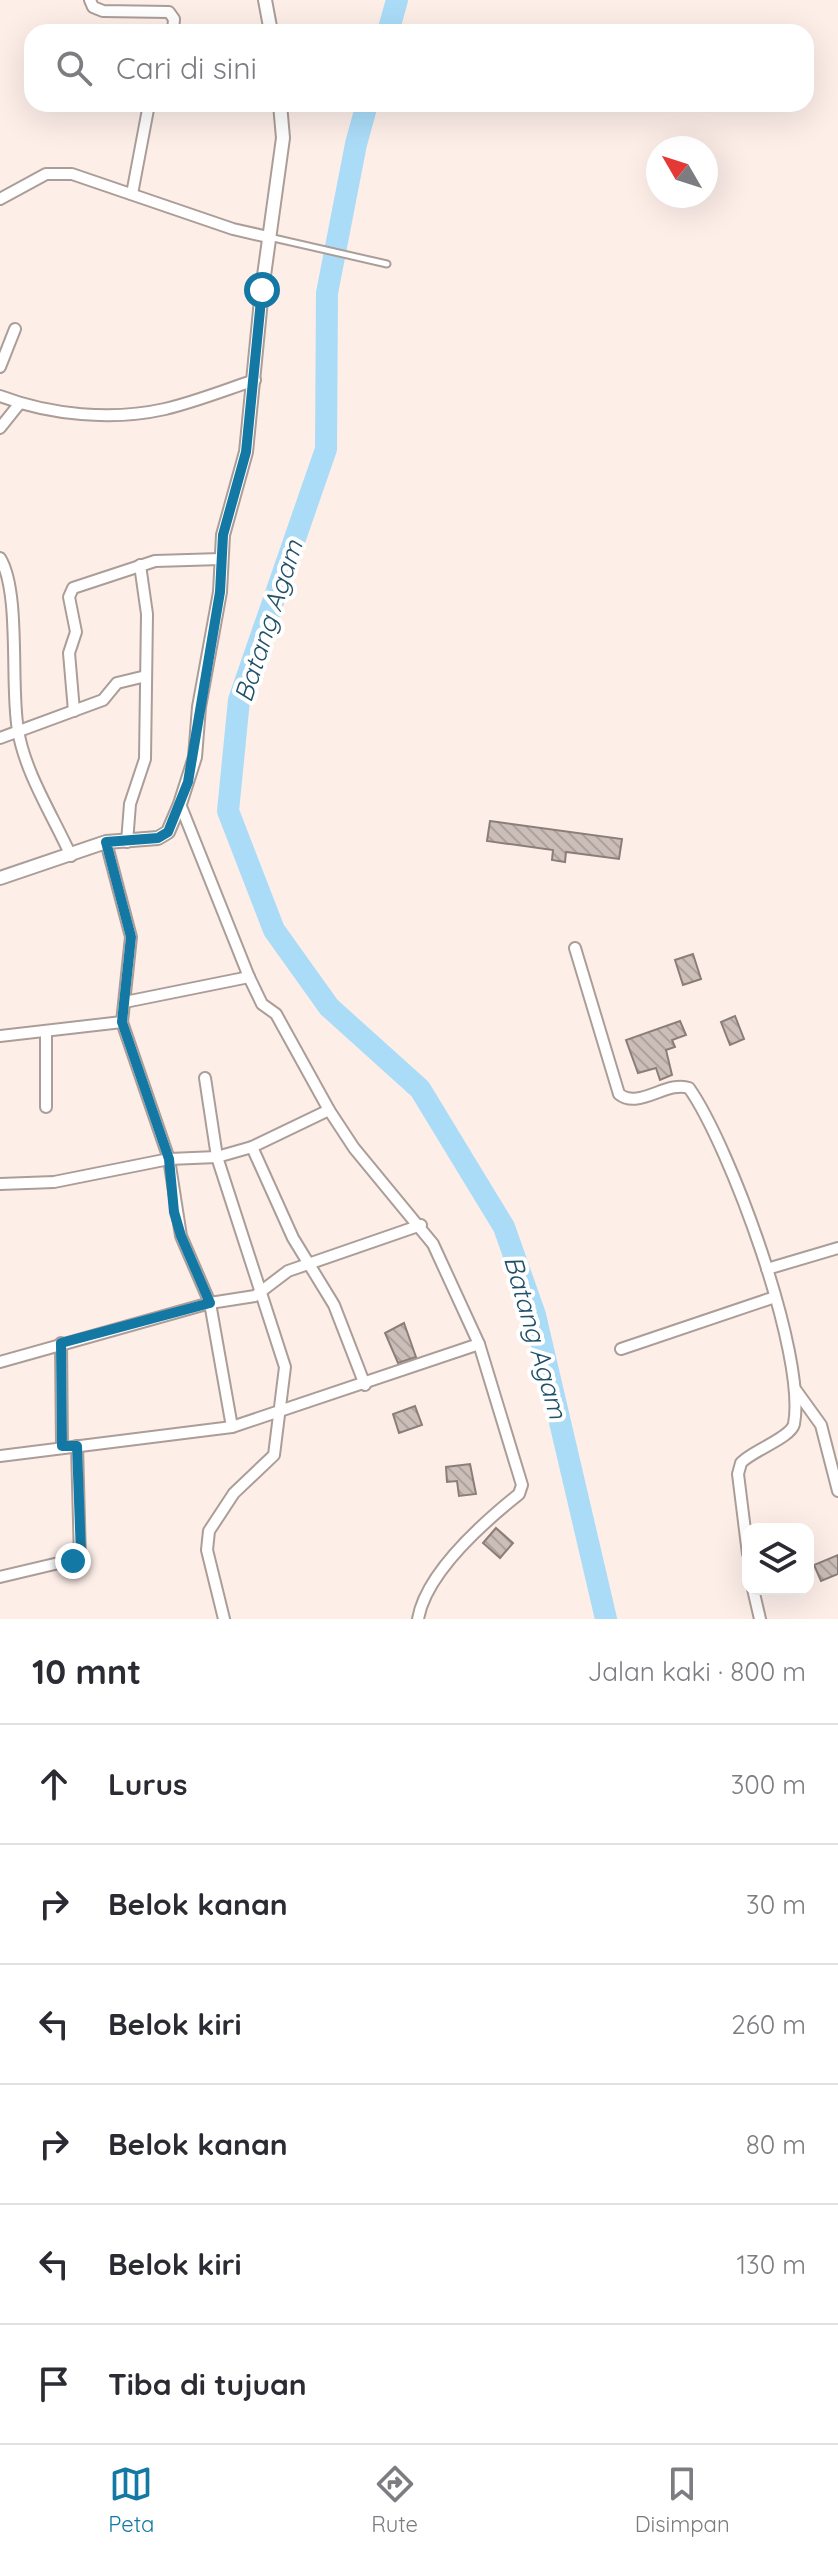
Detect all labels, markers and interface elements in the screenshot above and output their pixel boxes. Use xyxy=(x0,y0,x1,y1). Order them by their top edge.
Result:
search box xyxy=(24,24,814,112)
icon: search xyxy=(52,46,96,90)
text: Cari di sini xyxy=(116,49,257,87)
north arrow xyxy=(646,136,718,208)
route start xyxy=(244,272,280,308)
water label: Batang Agam xyxy=(226,535,310,706)
water label: Batang Agam xyxy=(497,1252,575,1424)
map controls xyxy=(742,1523,814,1595)
button: layers xyxy=(742,1523,814,1595)
route end xyxy=(55,1543,91,1579)
text: 10 mnt xyxy=(32,1650,141,1693)
text: Jalan kaki · 800 m xyxy=(587,1655,806,1688)
icon: ahead xyxy=(32,1762,76,1806)
text: Lurus xyxy=(108,1765,188,1803)
text: 300 m xyxy=(731,1768,806,1801)
icon: right xyxy=(32,1882,76,1926)
text: Belok kanan xyxy=(108,1885,288,1923)
text: 30 m xyxy=(746,1888,806,1921)
icon: left xyxy=(32,2002,76,2046)
text: Belok kiri xyxy=(108,2005,242,2043)
text: 260 m xyxy=(731,2008,806,2041)
icon: right xyxy=(32,2122,76,2166)
text: Belok kanan xyxy=(108,2125,288,2163)
text: 80 m xyxy=(746,2128,806,2161)
icon: left xyxy=(32,2242,76,2286)
text: Belok kiri xyxy=(108,2245,242,2283)
text: 130 m xyxy=(736,2248,806,2281)
icon: arrive xyxy=(32,2362,76,2406)
text: Tiba di tujuan xyxy=(108,2365,307,2403)
tab: Peta xyxy=(108,2462,154,2538)
tab: Rute xyxy=(371,2462,418,2538)
tab: Disimpan xyxy=(635,2462,730,2538)

